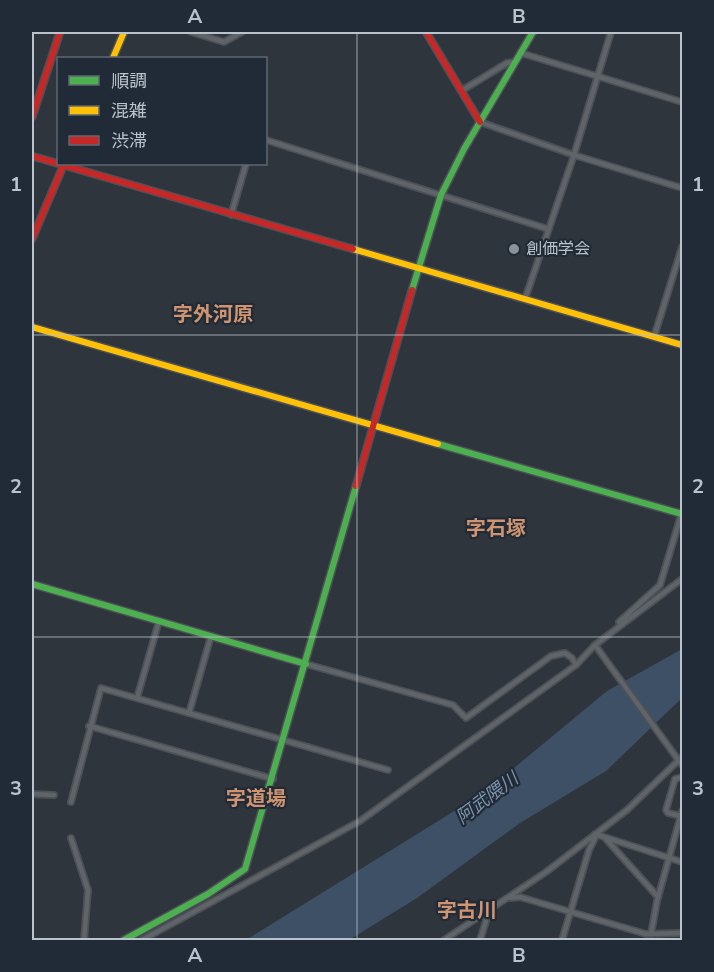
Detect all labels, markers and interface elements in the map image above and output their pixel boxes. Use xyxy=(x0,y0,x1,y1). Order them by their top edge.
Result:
text: A xyxy=(188,3,203,30)
text: B xyxy=(512,3,526,30)
legend xyxy=(57,57,267,165)
text: 順調 xyxy=(111,69,147,93)
text: 混雑 xyxy=(111,99,147,123)
text: 渋滞 xyxy=(111,129,147,153)
text: 1 xyxy=(10,171,22,198)
text: 1 xyxy=(692,171,704,198)
place label: 創価学会 xyxy=(526,238,590,260)
marker: 創価学会 xyxy=(507,242,521,256)
district label: 字外河原 xyxy=(173,301,253,328)
text: 2 xyxy=(10,473,22,500)
text: 2 xyxy=(692,473,704,500)
district label: 字石塚 xyxy=(466,515,526,542)
water label: 阿武隈川 xyxy=(451,766,525,829)
text: 3 xyxy=(10,775,22,802)
text: 3 xyxy=(692,775,704,802)
district label: 字道場 xyxy=(226,785,286,812)
district label: 字古川 xyxy=(437,897,497,924)
text: A xyxy=(188,942,203,969)
text: B xyxy=(512,942,526,969)

